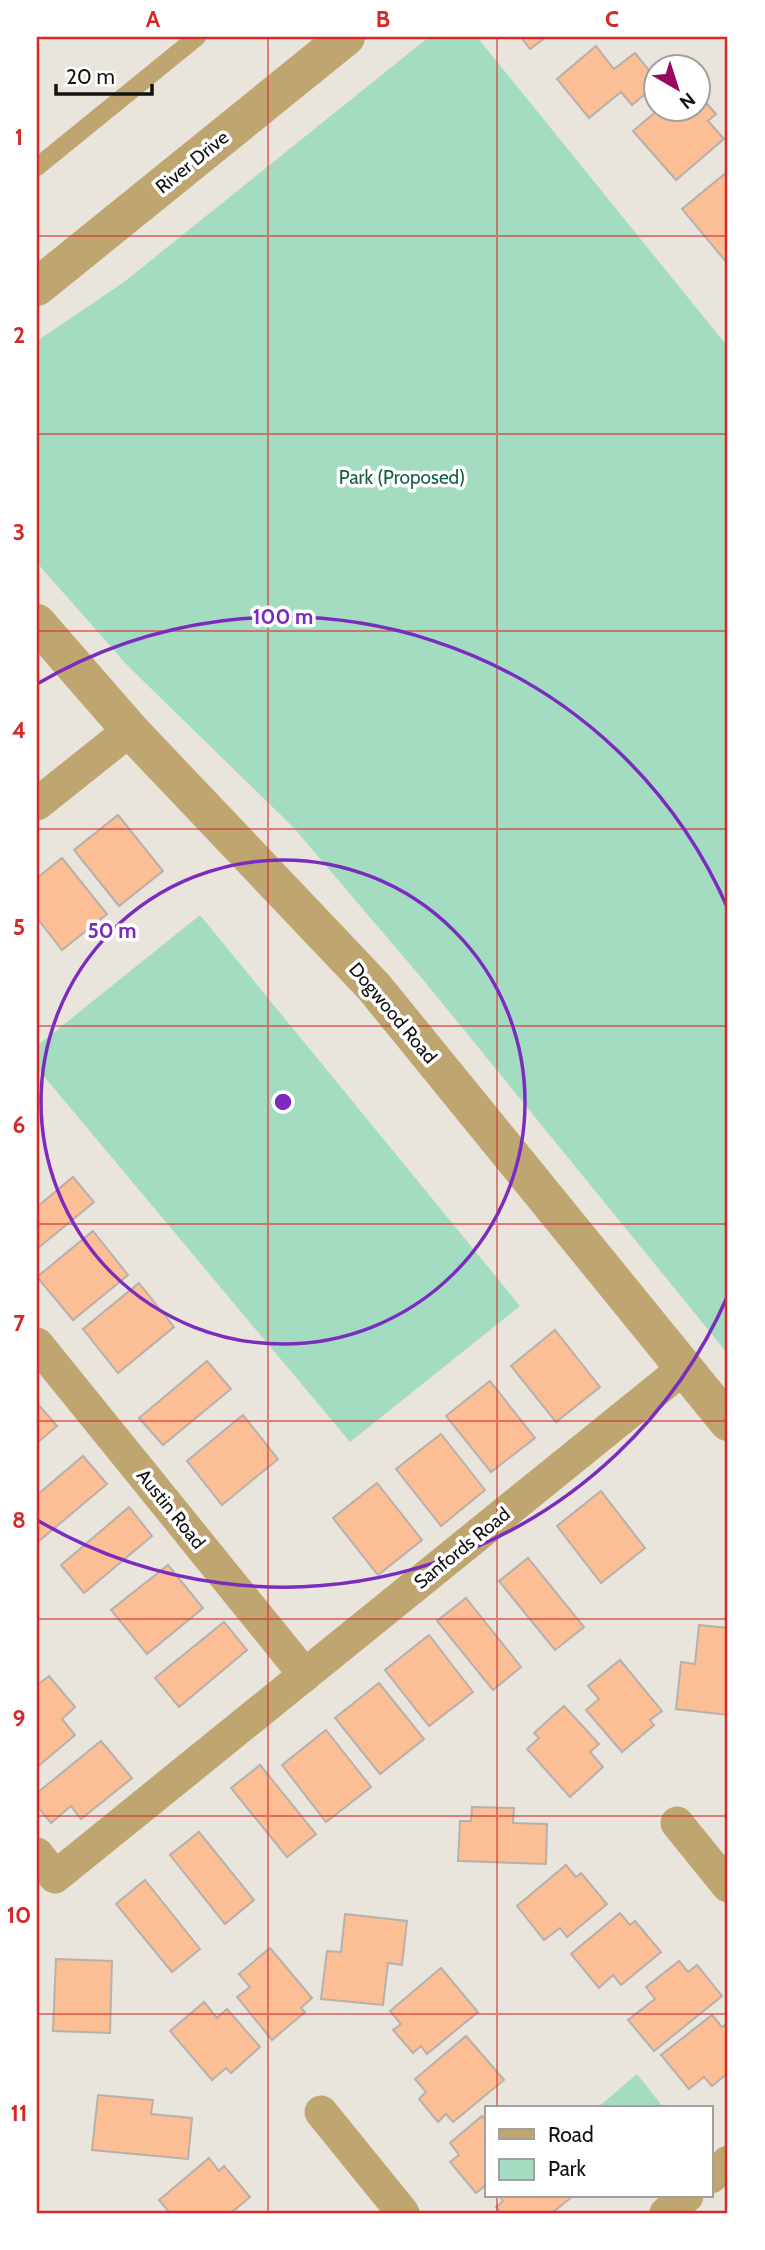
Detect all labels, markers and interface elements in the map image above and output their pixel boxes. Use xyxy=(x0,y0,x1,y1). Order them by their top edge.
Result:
text: A xyxy=(146,5,161,33)
text: B xyxy=(376,5,390,33)
text: C xyxy=(605,5,619,33)
scale bar xyxy=(56,52,152,96)
north arrow xyxy=(642,52,712,122)
text: 20 m xyxy=(66,64,115,89)
text: N xyxy=(675,88,700,114)
text: 1 xyxy=(15,123,23,151)
street label: River Drive xyxy=(151,125,233,198)
text: 2 xyxy=(13,321,25,349)
park label: Park (Proposed) xyxy=(339,466,465,489)
text: 3 xyxy=(13,518,25,546)
text: 100 m xyxy=(253,604,313,629)
text: 4 xyxy=(12,716,26,744)
text: 5 xyxy=(13,913,25,941)
text: 50 m xyxy=(87,918,137,943)
street label: Dogwood Road xyxy=(344,958,442,1068)
centre of rings xyxy=(271,1090,295,1114)
text: 6 xyxy=(13,1111,25,1139)
text: 7 xyxy=(13,1309,25,1337)
street label: Austin Road xyxy=(132,1465,210,1553)
street label: Sanfords Road xyxy=(409,1502,515,1594)
text: 8 xyxy=(12,1506,26,1534)
text: 9 xyxy=(13,1704,25,1732)
text: 10 xyxy=(7,1901,31,1929)
text: 11 xyxy=(11,2099,27,2127)
legend xyxy=(485,2106,712,2198)
text: Road xyxy=(548,2122,594,2147)
text: Park xyxy=(548,2156,586,2181)

